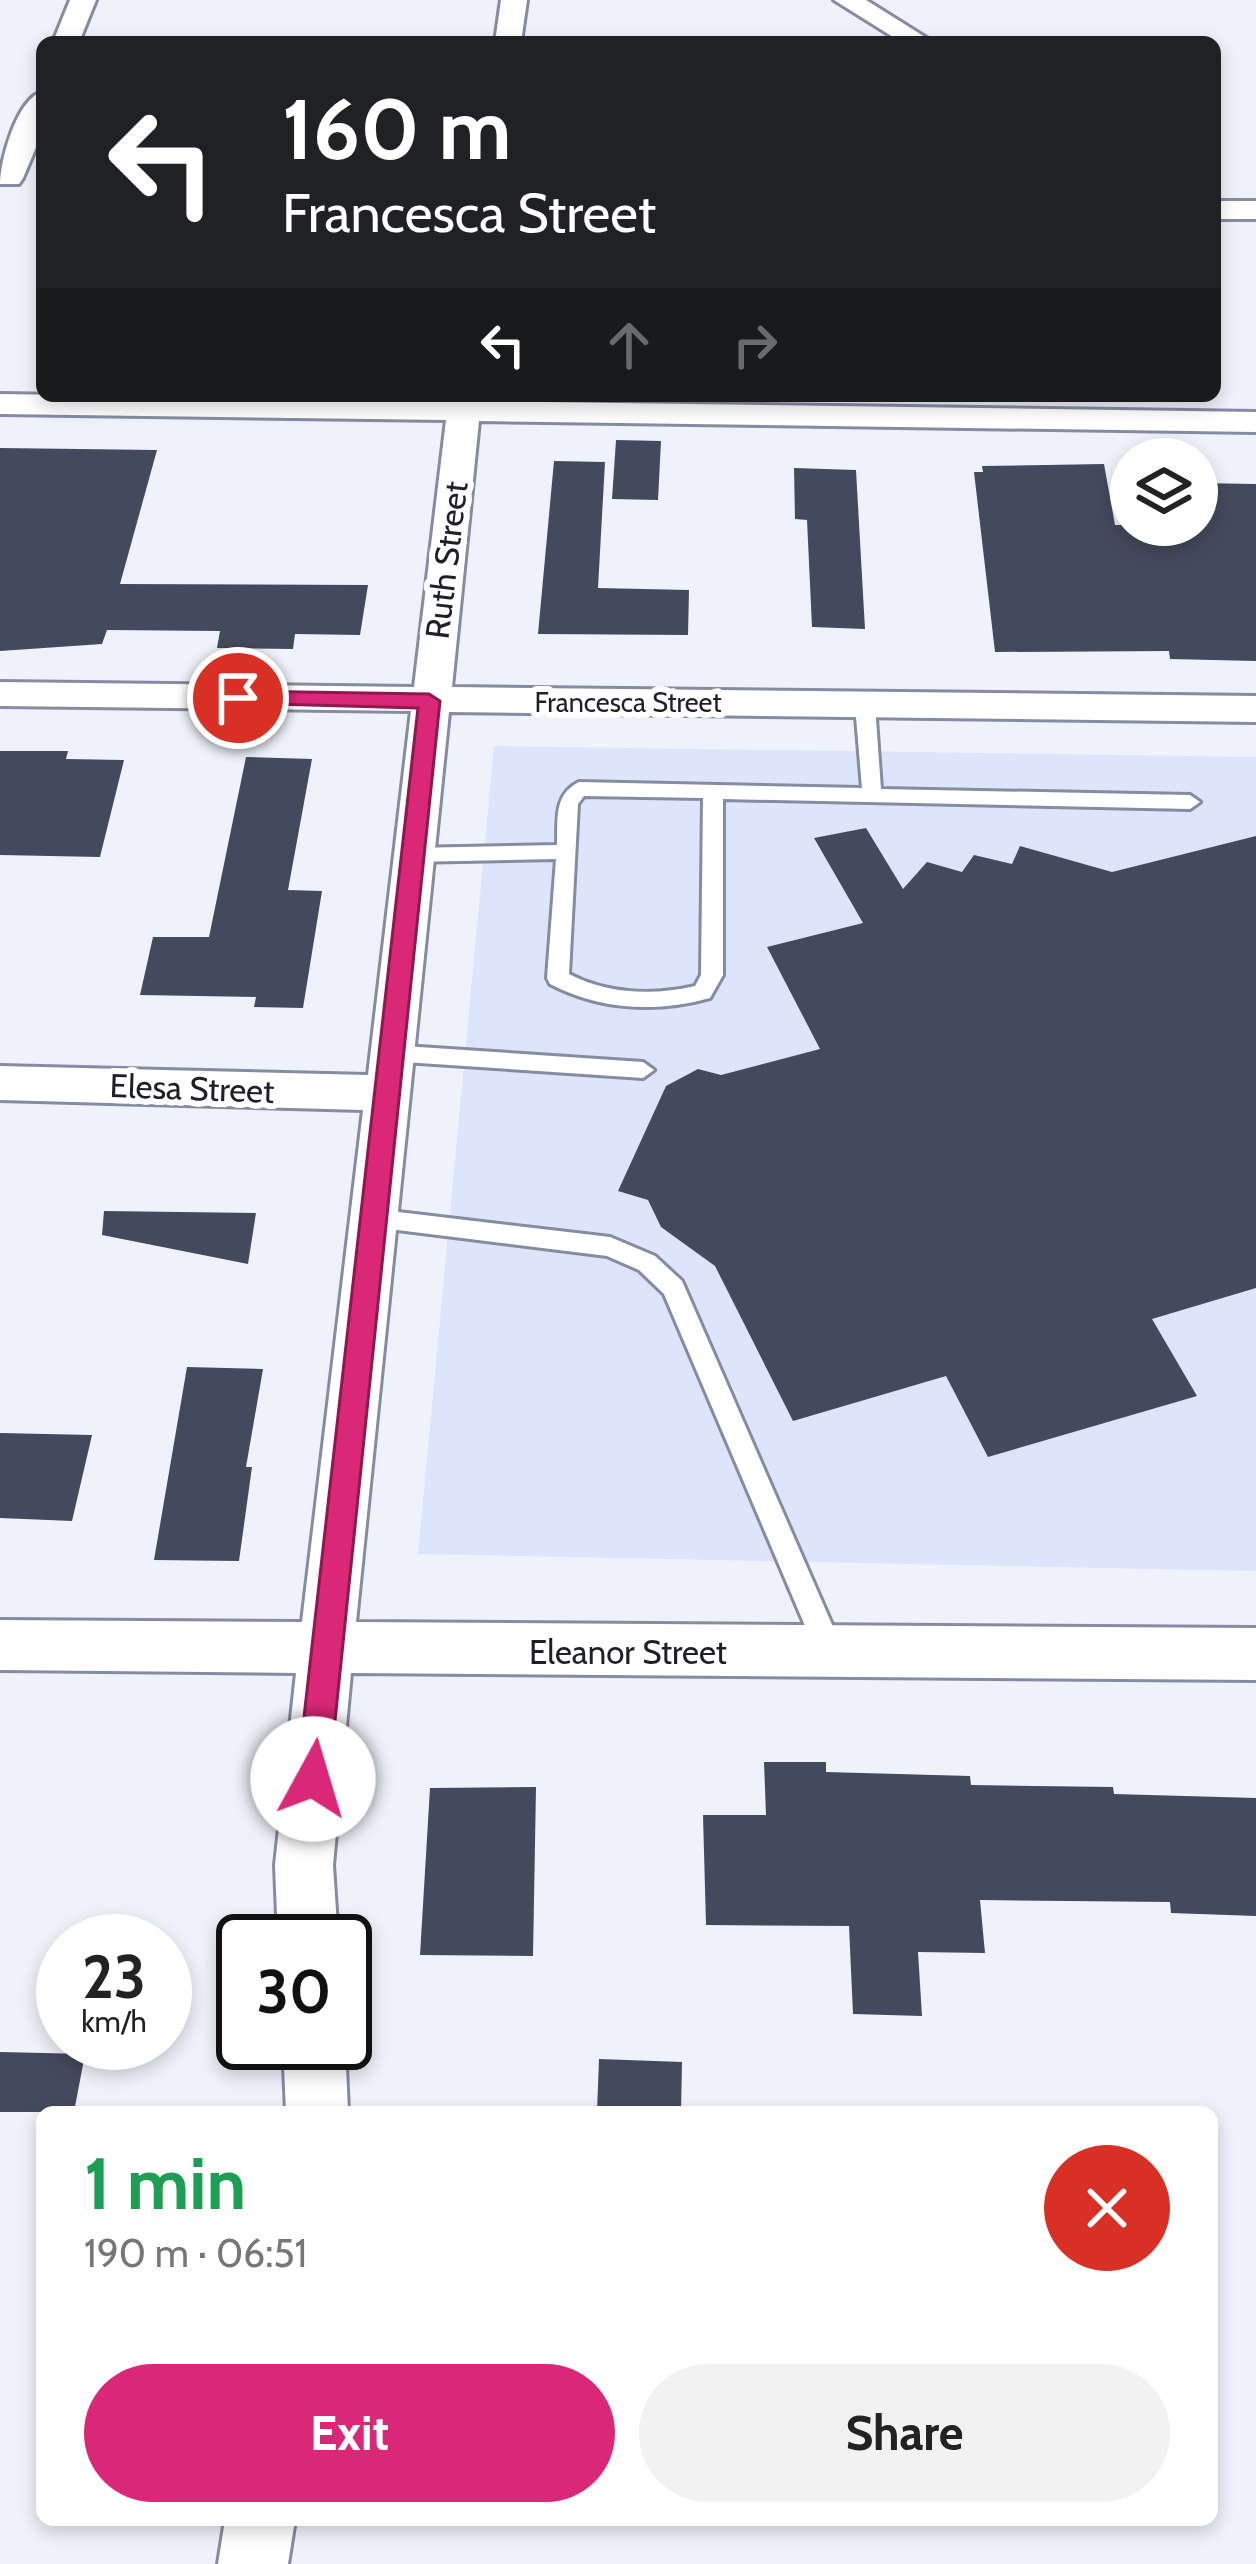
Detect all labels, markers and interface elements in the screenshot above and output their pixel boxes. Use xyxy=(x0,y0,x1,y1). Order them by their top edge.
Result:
text: 160 m xyxy=(282,78,511,180)
icon: left xyxy=(84,84,240,240)
text: Francesca Street xyxy=(282,180,656,246)
icon: left xyxy=(470,312,536,378)
icon: ahead xyxy=(596,312,662,378)
icon: right xyxy=(722,312,788,378)
map controls xyxy=(1110,438,1218,546)
button: layers xyxy=(1110,438,1218,546)
street label: Ruth Street xyxy=(417,479,475,641)
pin xyxy=(187,647,289,749)
icon: arrive xyxy=(205,665,271,731)
street label: Francesca Street xyxy=(534,686,722,719)
street label: Elesa Street xyxy=(109,1065,275,1111)
street label: Eleanor Street xyxy=(529,1632,727,1672)
position arrow xyxy=(250,1716,376,1842)
speed limit sign: 30 xyxy=(216,1914,372,2070)
text: 23 xyxy=(82,1940,146,2013)
text: km/h xyxy=(81,2003,147,2040)
text: 1 min xyxy=(84,2140,246,2227)
button: close xyxy=(1044,2145,1170,2271)
text: 190 m · 06:51 xyxy=(84,2229,307,2277)
button: Exit xyxy=(84,2364,615,2502)
button: Share xyxy=(639,2364,1170,2502)

